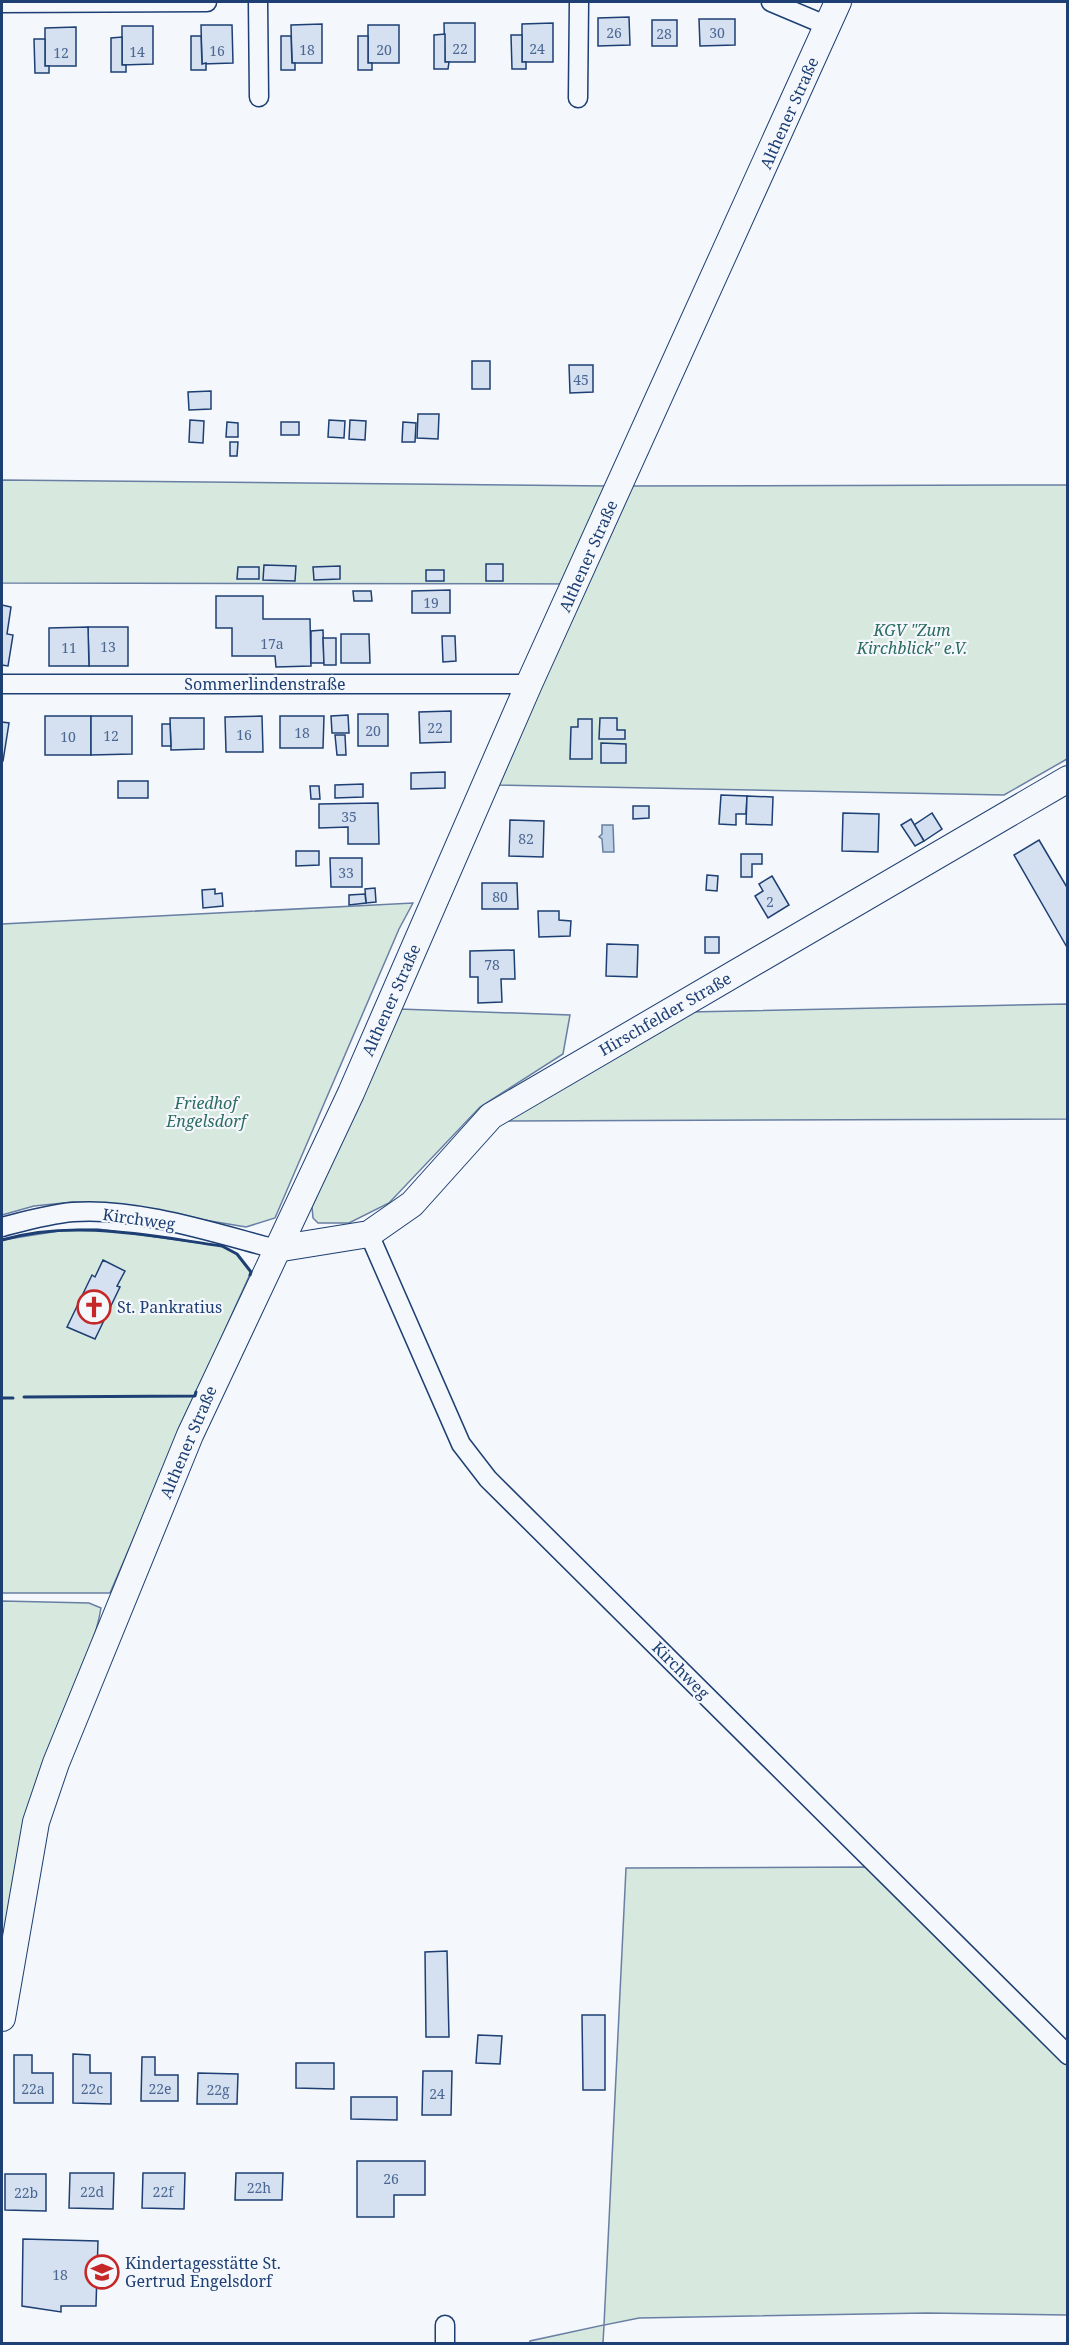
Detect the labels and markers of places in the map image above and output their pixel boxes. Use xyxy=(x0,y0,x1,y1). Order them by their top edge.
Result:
church icon: St. Pankratius xyxy=(76,1289,112,1325)
place label: St. Pankratius xyxy=(117,1296,222,1318)
place label: Kindertagesstätte St. Gertrud Engelsdorf xyxy=(125,2252,281,2292)
school or university icon: Kindertagesstätte St. Gertrud Engelsdorf xyxy=(84,2254,120,2290)

